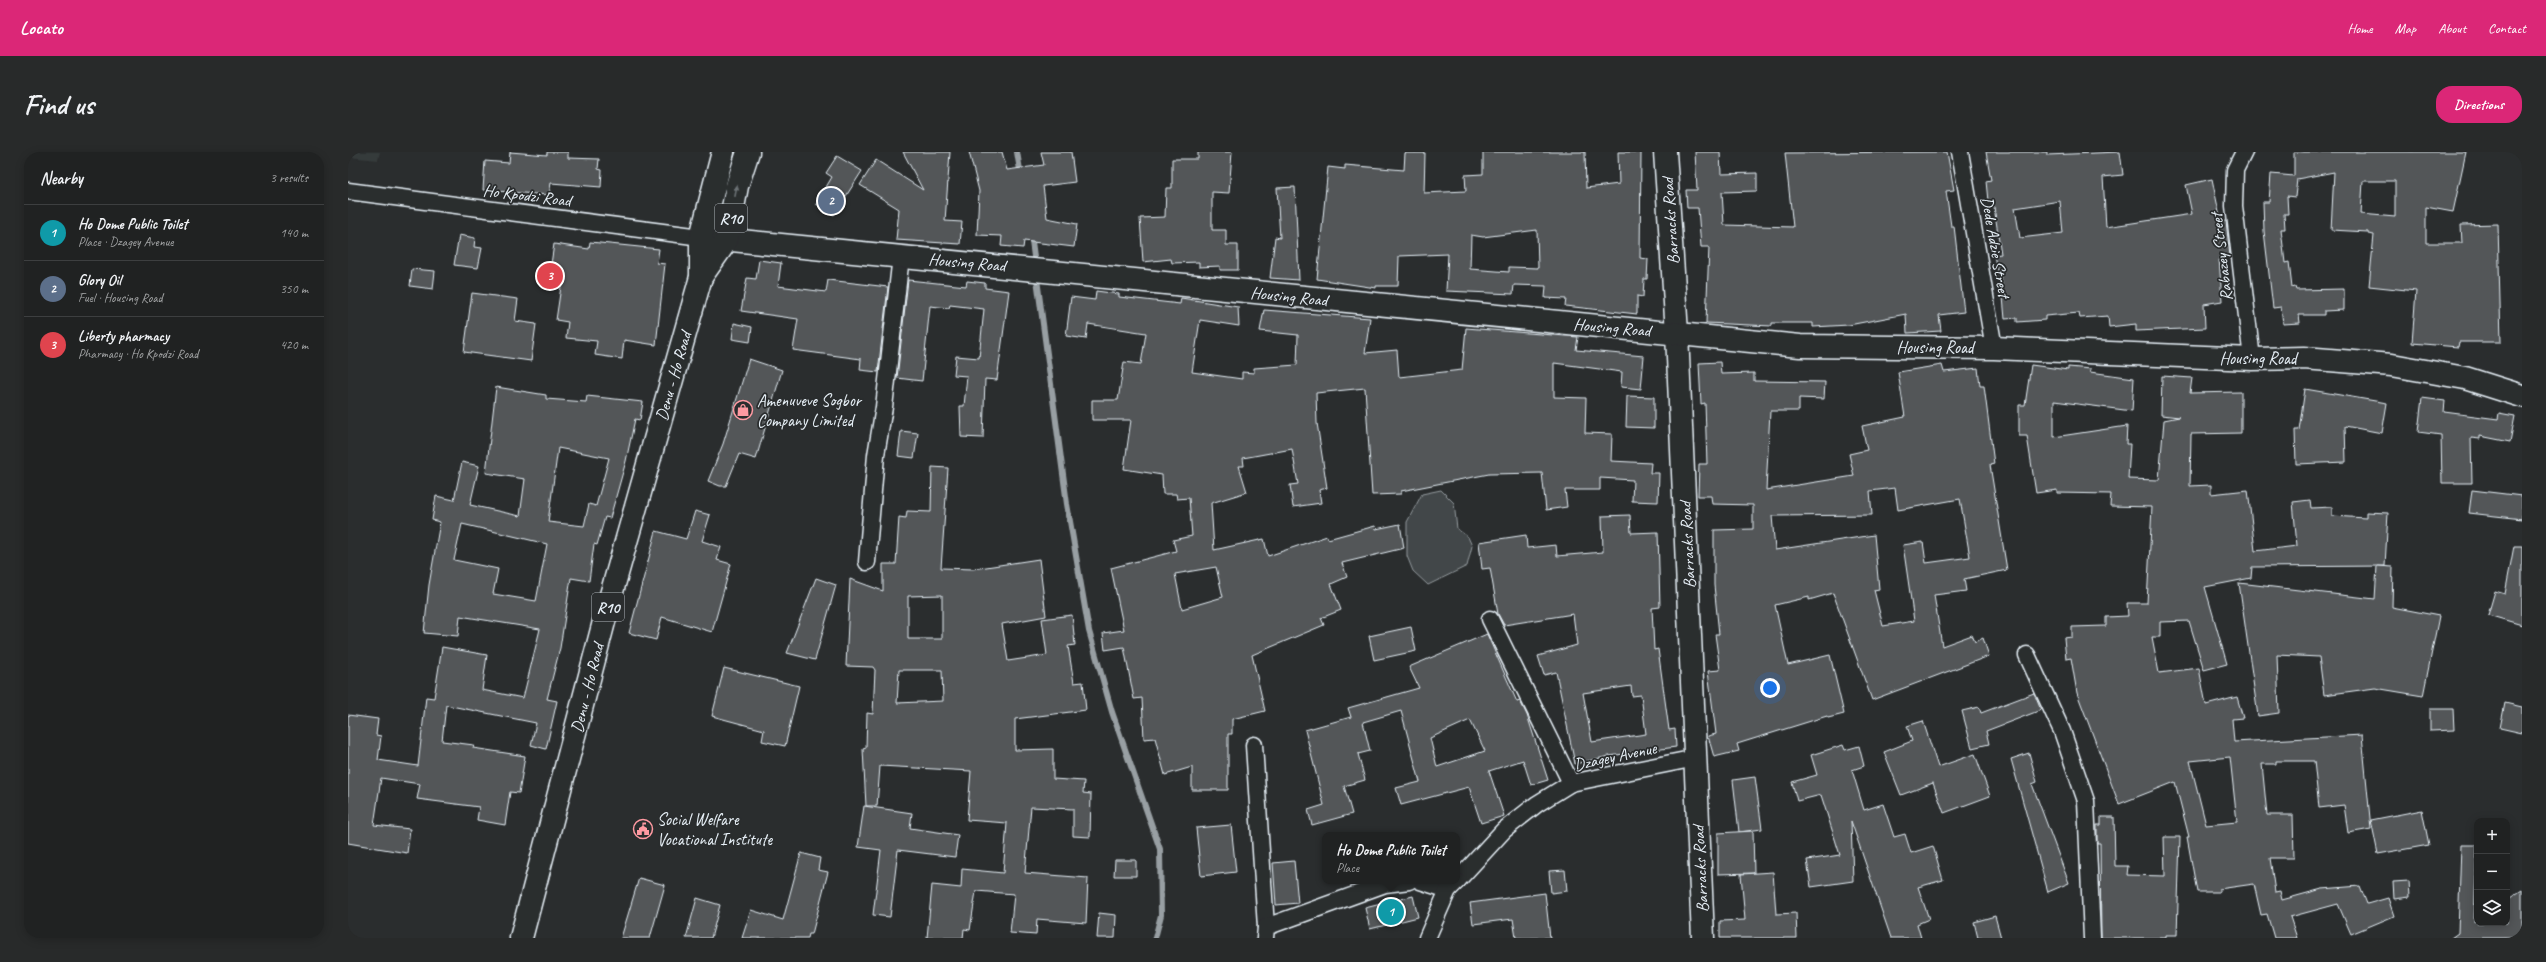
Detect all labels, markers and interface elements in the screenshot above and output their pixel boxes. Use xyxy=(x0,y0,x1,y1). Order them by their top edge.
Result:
text: Locato xyxy=(20,16,63,40)
text: Home xyxy=(2347,20,2373,37)
text: Map xyxy=(2395,20,2416,37)
text: About xyxy=(2438,20,2466,37)
text: Contact xyxy=(2488,20,2526,37)
button: Directions xyxy=(2436,86,2522,123)
text: Find us xyxy=(24,87,94,122)
text: Nearby xyxy=(40,168,83,189)
text: 3 results xyxy=(270,170,308,186)
street label: Barracks Road xyxy=(1657,175,1684,265)
street label: Ho Kpodzi Road xyxy=(482,180,574,212)
one-way arrow xyxy=(734,185,740,197)
pin: 2 xyxy=(818,186,844,216)
street label: Dede Adzie Street xyxy=(1976,195,2015,302)
road number: R10 xyxy=(715,204,747,232)
street label: Rabazey Street xyxy=(2205,209,2237,302)
text: Ho Dome Public Toilet xyxy=(78,215,187,234)
text: 1 xyxy=(50,225,56,241)
text: 140 m xyxy=(280,225,308,241)
text: Place · Dzagey Avenue xyxy=(78,234,174,250)
street label: Housing Road xyxy=(928,249,1009,277)
pin: 3 xyxy=(537,261,563,291)
text: Glory Oil xyxy=(78,271,121,290)
text: 2 xyxy=(50,281,56,297)
text: 350 m xyxy=(280,281,308,297)
street label: Housing Road xyxy=(1250,282,1331,311)
text: Fuel · Housing Road xyxy=(78,290,163,306)
street label: Housing Road xyxy=(1573,314,1654,342)
text: Liberty pharmacy xyxy=(78,327,169,346)
street label: Denu - Ho Road xyxy=(651,327,697,423)
text: 3 xyxy=(50,337,56,353)
text: 420 m xyxy=(280,337,308,353)
street label: Housing Road xyxy=(1896,337,1976,358)
text: Pharmacy · Ho Kpodzi Road xyxy=(78,346,198,362)
street label: Housing Road xyxy=(2219,348,2299,369)
place label: Amenuveve Sogbor Company Limited xyxy=(757,390,863,431)
shop icon: Amenuveve Sogbor Company Limited xyxy=(732,399,754,421)
street label: Barracks Road xyxy=(1675,499,1700,589)
road number: R10 xyxy=(592,593,624,621)
street label: Denu - Ho Road xyxy=(566,639,609,735)
your location xyxy=(1760,678,1780,698)
street label: Dzagey Avenue xyxy=(1572,737,1660,775)
place label: Social Welfare Vocational Institute xyxy=(657,809,774,850)
public building icon: Social Welfare Vocational Institute xyxy=(632,818,654,840)
map controls xyxy=(2474,818,2510,926)
button: + xyxy=(2474,818,2510,854)
street label: Barracks Road xyxy=(1688,823,1713,913)
popup xyxy=(1322,832,1460,884)
text: Ho Dome Public Toilet xyxy=(1336,841,1446,860)
button: − xyxy=(2474,854,2510,890)
text: Place xyxy=(1336,860,1359,876)
button: layers xyxy=(2474,890,2510,926)
pin: 1 xyxy=(1378,897,1404,927)

